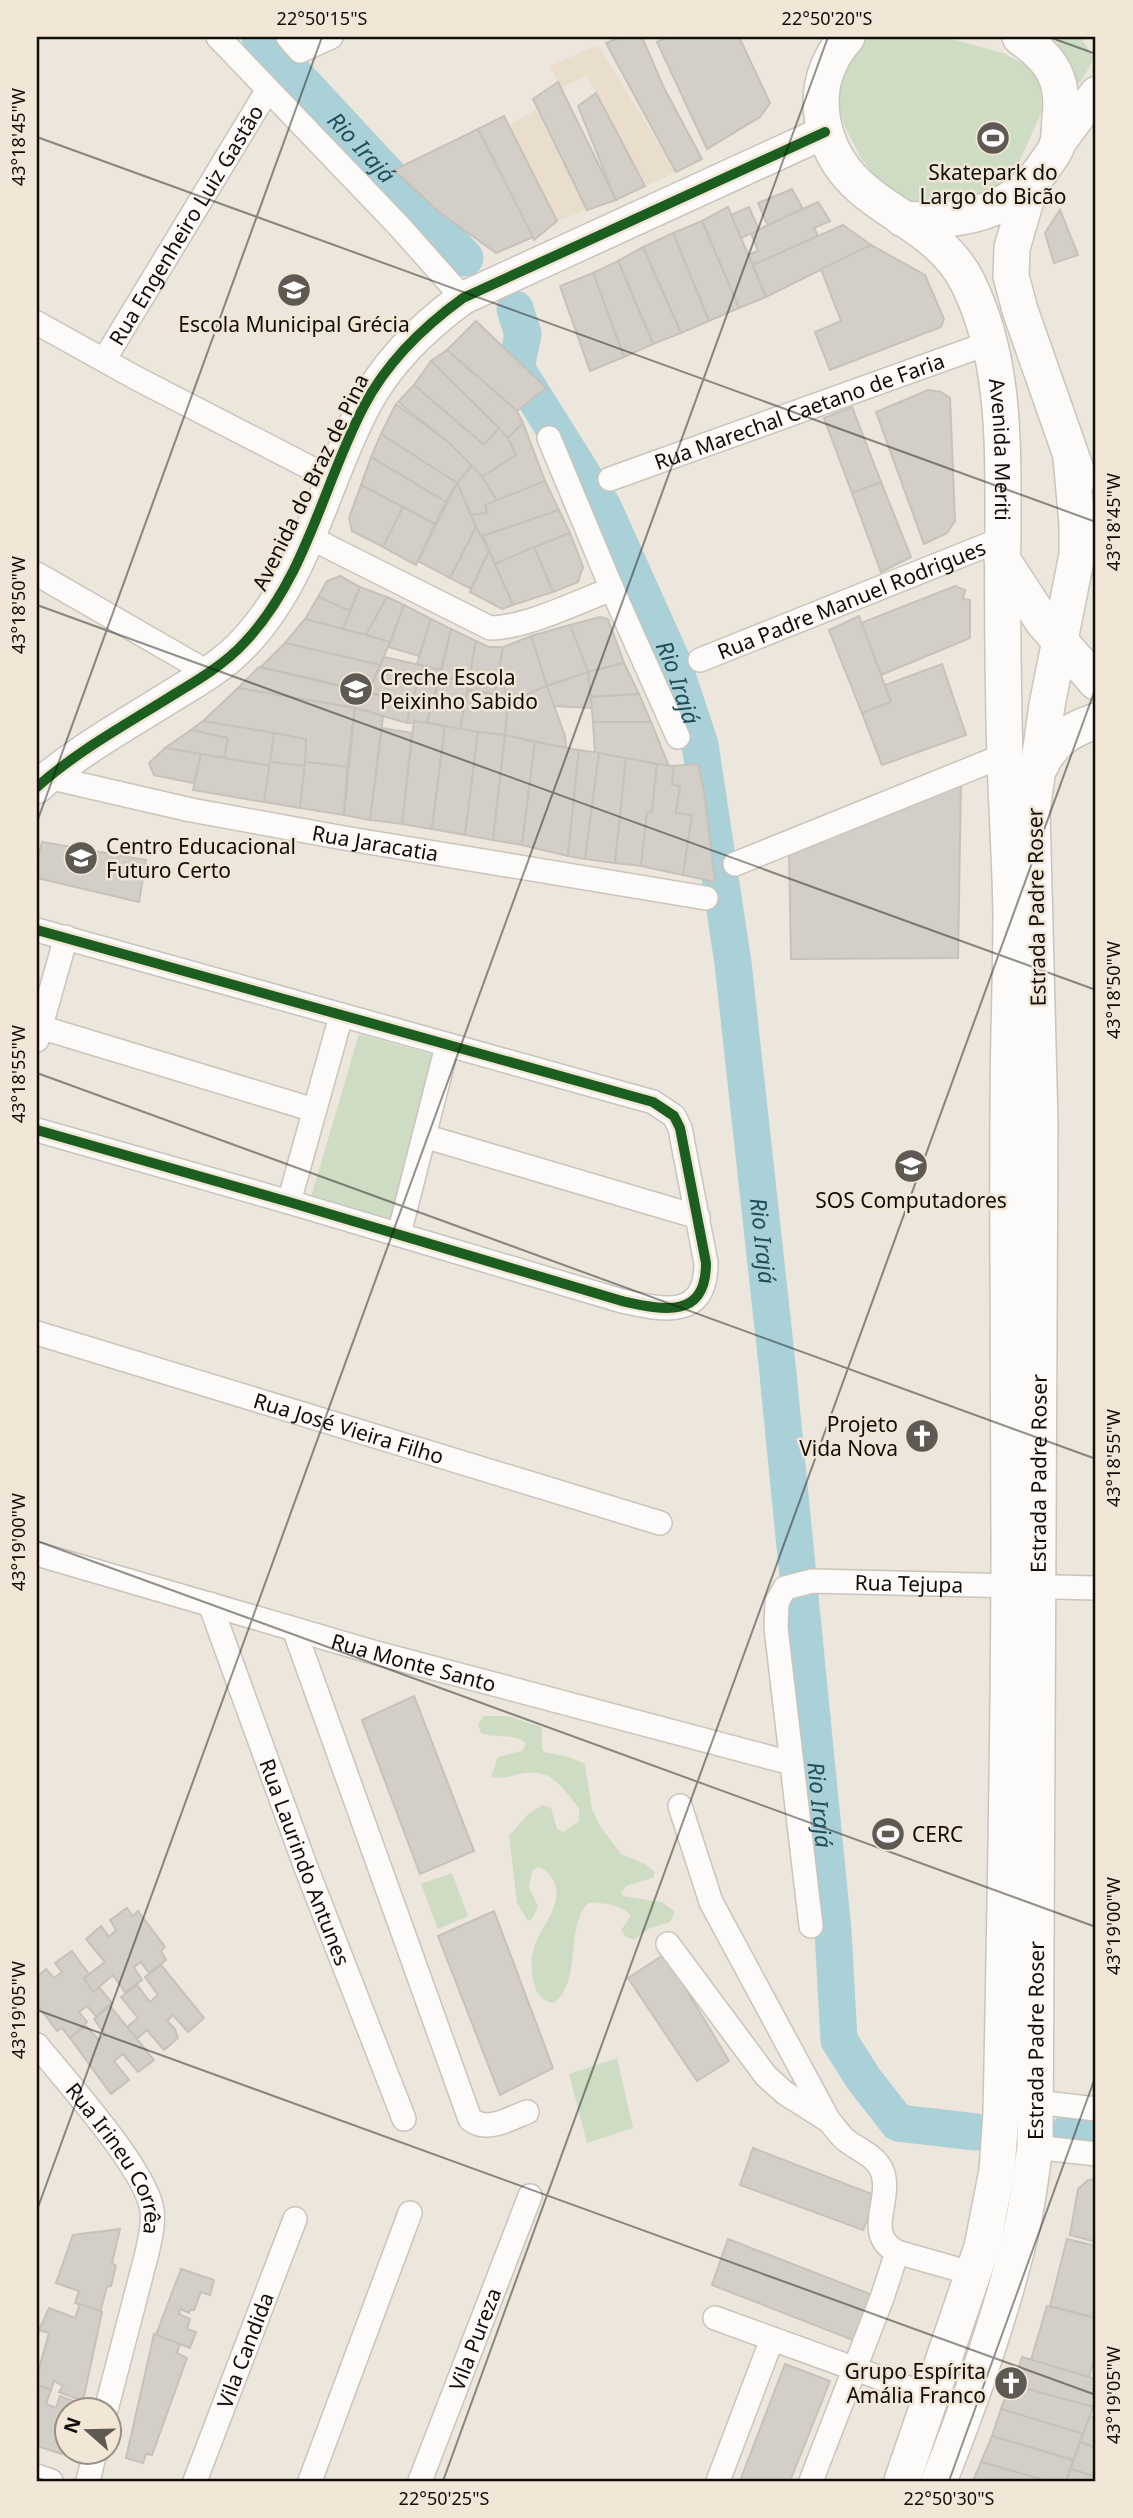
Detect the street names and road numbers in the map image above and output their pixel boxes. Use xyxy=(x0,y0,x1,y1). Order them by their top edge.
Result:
street label: Rua Engenheiro Luiz Gastão xyxy=(102,99,269,350)
street label: Rua Marechal Caetano de Faria xyxy=(650,346,948,476)
street label: Avenida do Braz de Pina xyxy=(245,369,375,595)
street label: Avenida Meriti xyxy=(983,376,1017,521)
street label: Rua Padre Manuel Rodrigues xyxy=(713,533,989,666)
street label: Estrada Padre Roser xyxy=(1020,807,1052,1007)
street label: Rua Jaracatia xyxy=(310,818,440,867)
street label: Estrada Padre Roser xyxy=(1024,1374,1053,1573)
street label: Rua José Vieira Filho xyxy=(250,1386,447,1470)
street label: Rua Tejupa xyxy=(854,1568,963,1599)
street label: Rua Monte Santo xyxy=(328,1627,499,1698)
street label: Rua Laurindo Antunes xyxy=(253,1755,357,1970)
street label: Estrada Padre Roser xyxy=(1021,1941,1050,2140)
street label: Rua Irineu Corrêa xyxy=(60,2076,167,2236)
street label: Vila Pureza xyxy=(442,2284,507,2395)
street label: Vila Candida xyxy=(210,2288,280,2412)

